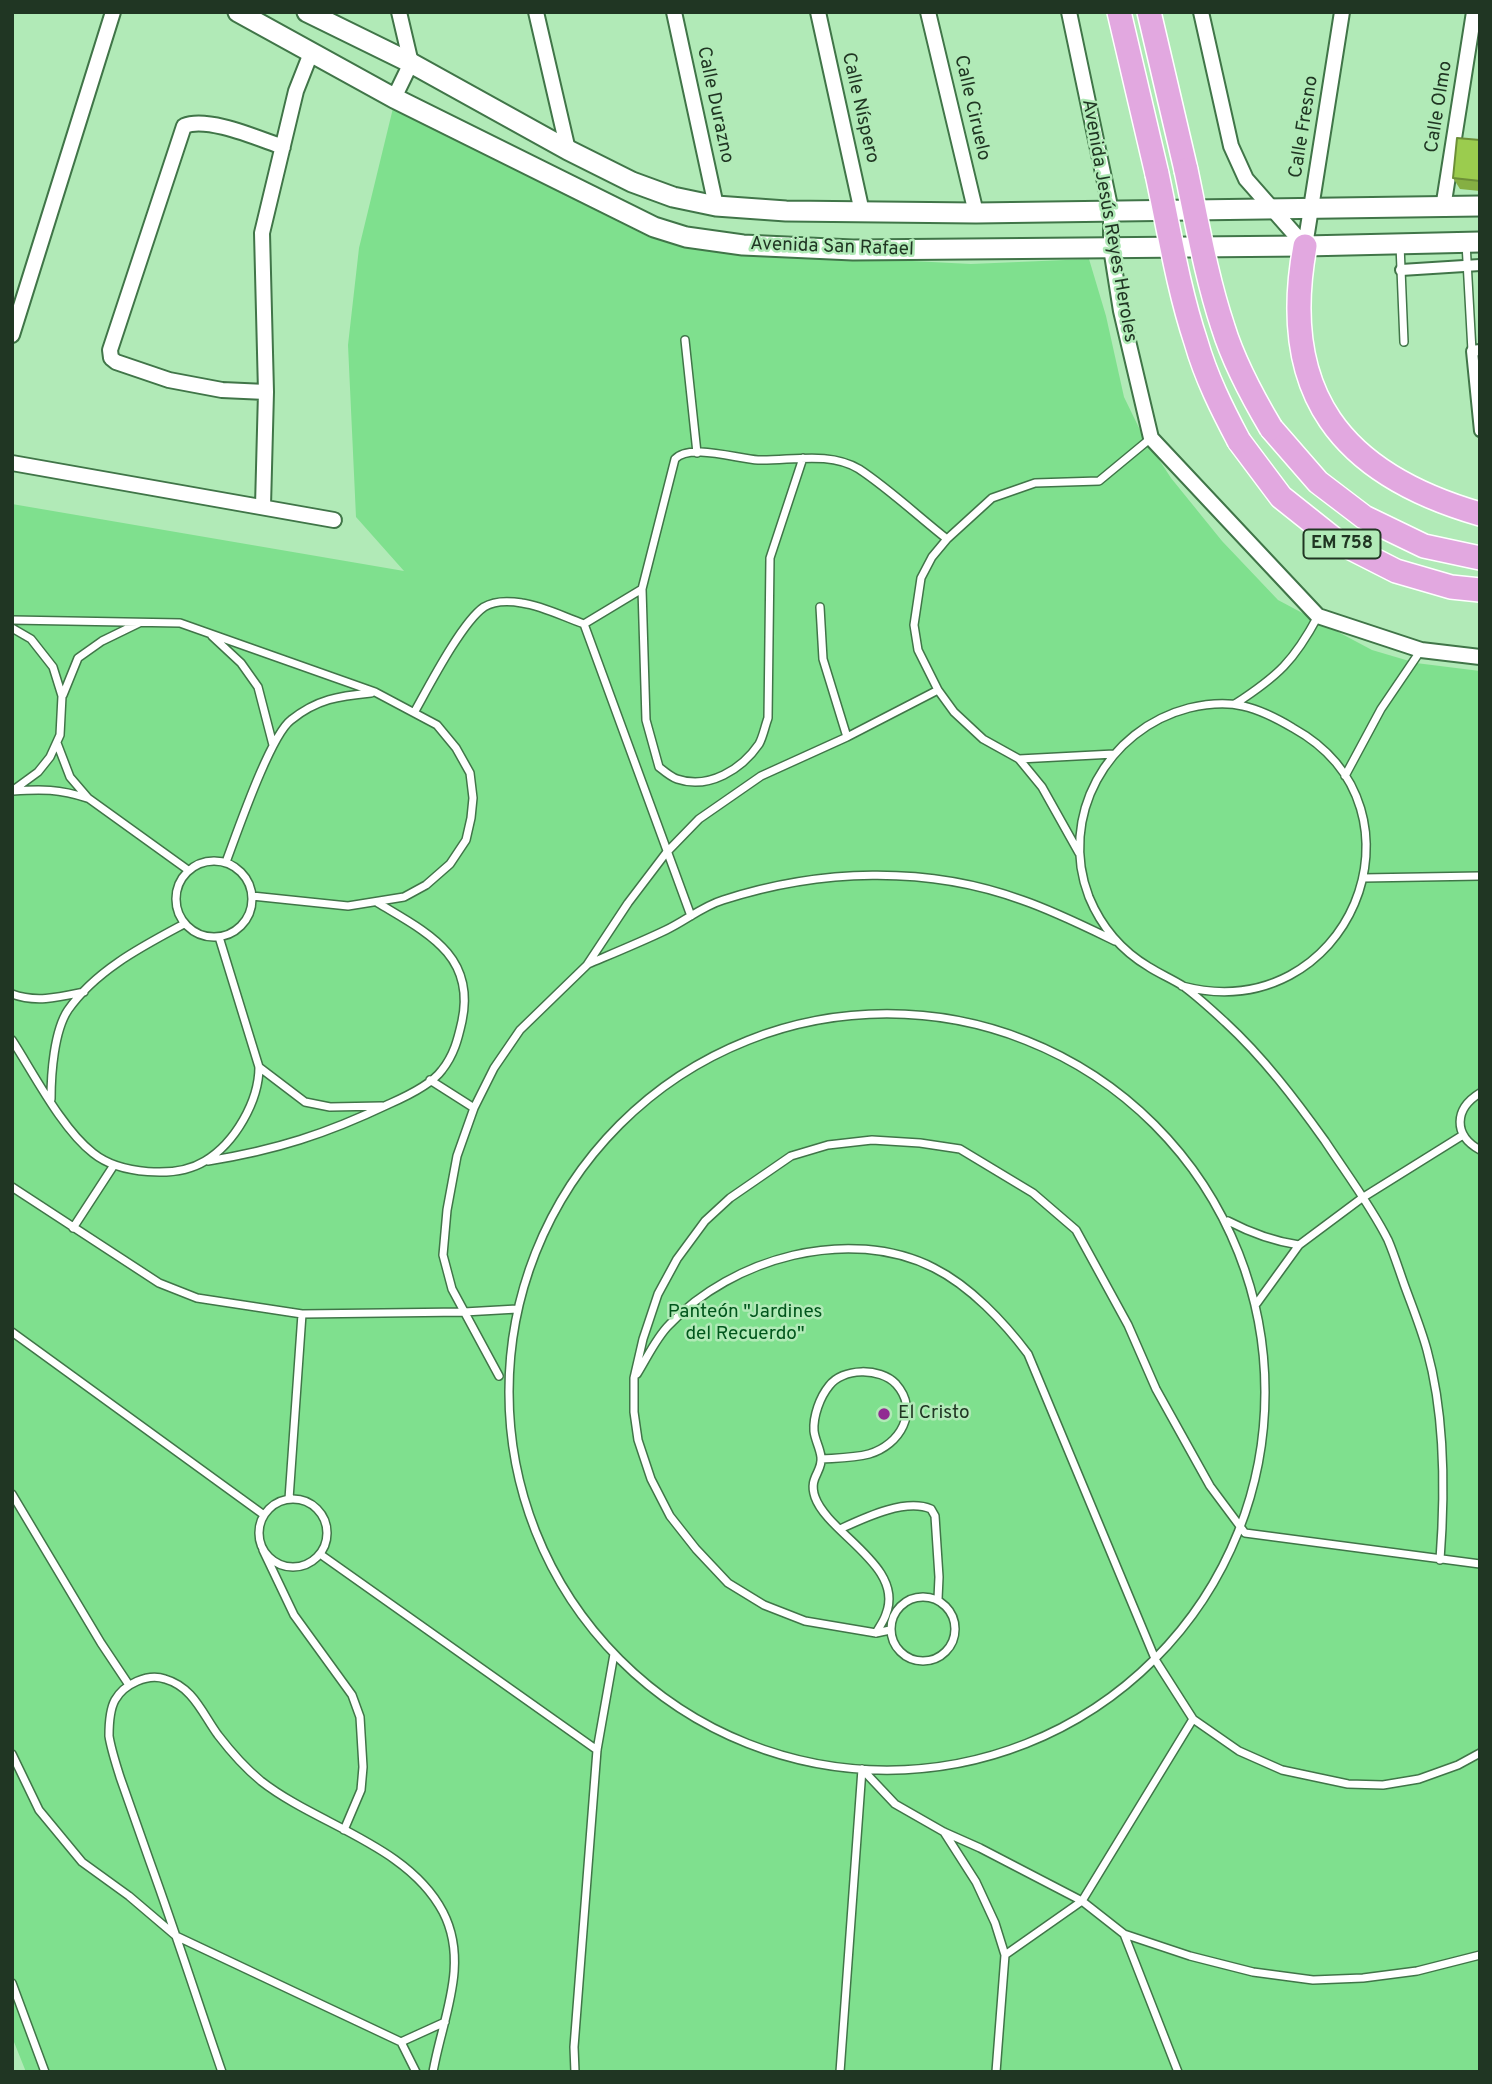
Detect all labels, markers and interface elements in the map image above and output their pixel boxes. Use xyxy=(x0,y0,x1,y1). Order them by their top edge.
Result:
street label: Calle Durazno xyxy=(690,44,738,166)
street label: Calle Níspero xyxy=(835,50,883,166)
street label: Calle Ciruelo xyxy=(948,53,994,163)
street label: Calle Olmo xyxy=(1421,59,1459,155)
street label: Calle Fresno xyxy=(1286,74,1324,180)
street label: Avenida Jesús Reyes Heroles xyxy=(1075,98,1141,344)
street label: Avenida San Rafael xyxy=(750,234,914,262)
road number: EM 758 xyxy=(1304,530,1380,558)
park label: Panteón "Jardines del Recuerdo" xyxy=(668,1302,822,1346)
place label: El Cristo xyxy=(898,1403,970,1425)
marker: El Cristo xyxy=(876,1406,892,1422)

